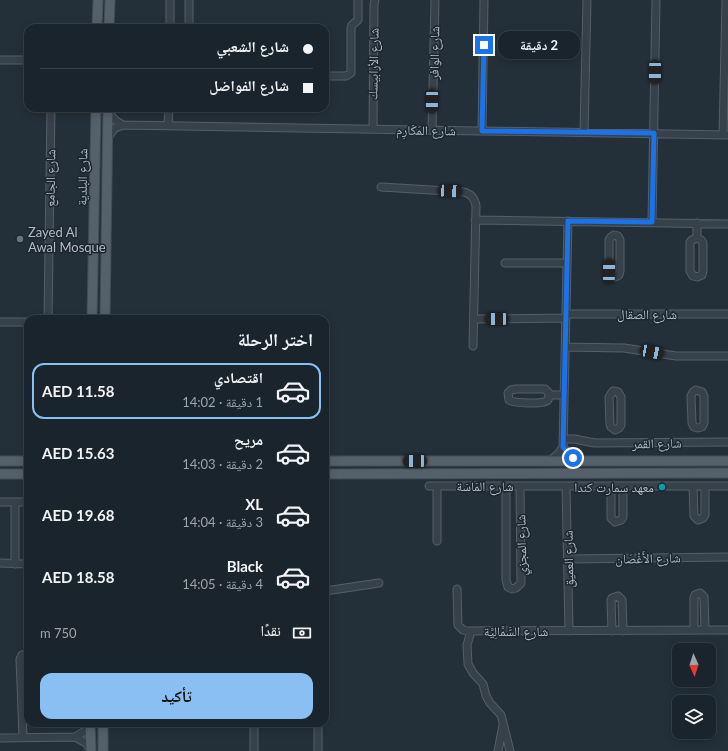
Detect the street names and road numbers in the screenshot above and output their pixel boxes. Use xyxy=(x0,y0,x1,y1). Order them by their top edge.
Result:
street label: شارع الوافر xyxy=(426,26,444,81)
street label: شارع الأرابيسك xyxy=(364,28,384,100)
street label: شارع المَكَارِم xyxy=(396,121,456,141)
street label: شارع البلدية xyxy=(74,148,92,206)
street label: شارع الجامع xyxy=(41,149,61,207)
street label: شارع الصقال xyxy=(617,306,677,324)
street label: شارع القمر xyxy=(631,435,682,453)
street label: شارع المَاسَة xyxy=(457,478,513,496)
street label: شارع المجزي xyxy=(512,514,533,576)
street label: شارع العميق xyxy=(559,530,579,588)
street label: شارع الأَغْصَان xyxy=(615,549,681,569)
street label: شارع السَّمَّالِيَّة xyxy=(484,623,548,641)

